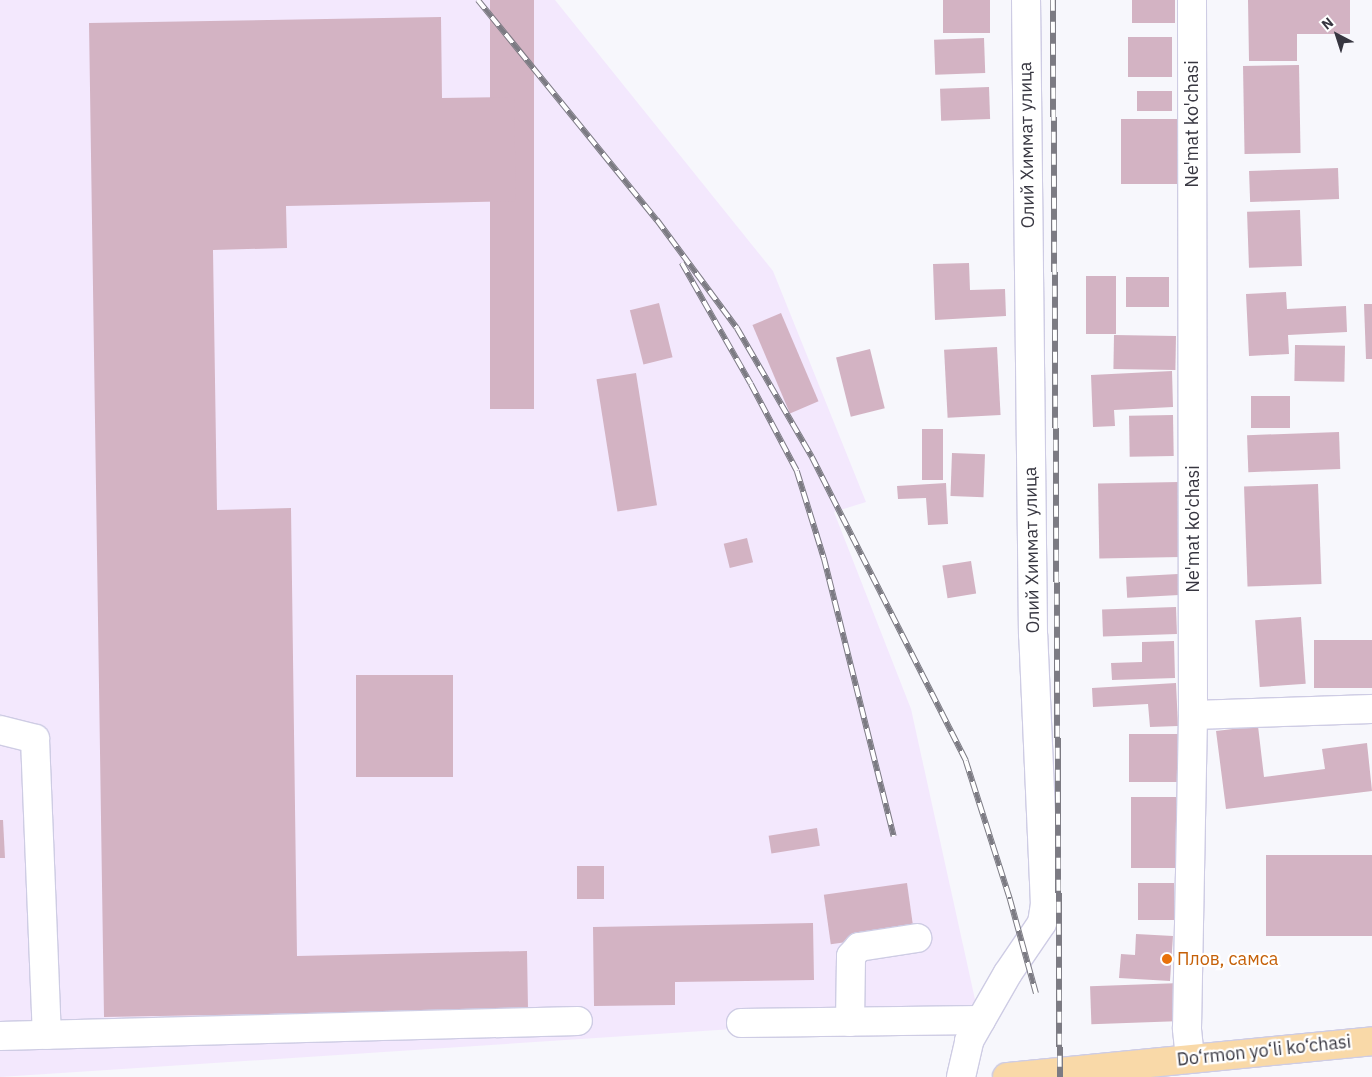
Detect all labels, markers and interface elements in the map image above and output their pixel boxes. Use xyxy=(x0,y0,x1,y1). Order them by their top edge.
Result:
north arrow xyxy=(1312,10,1362,60)
text: N xyxy=(1318,13,1337,34)
street label: Ne'mat ko'chasi xyxy=(1181,60,1203,188)
street label: Олий Химмат улица xyxy=(1015,61,1039,229)
street label: Ne'mat ko'chasi xyxy=(1182,465,1204,593)
street label: Олий Химмат улица xyxy=(1020,466,1044,634)
place label: Плов, самса xyxy=(1177,948,1278,970)
marker: Плов, самса xyxy=(1161,953,1173,965)
street label: Do‘rmon yo‘li ko‘chasi xyxy=(1176,1031,1352,1071)

